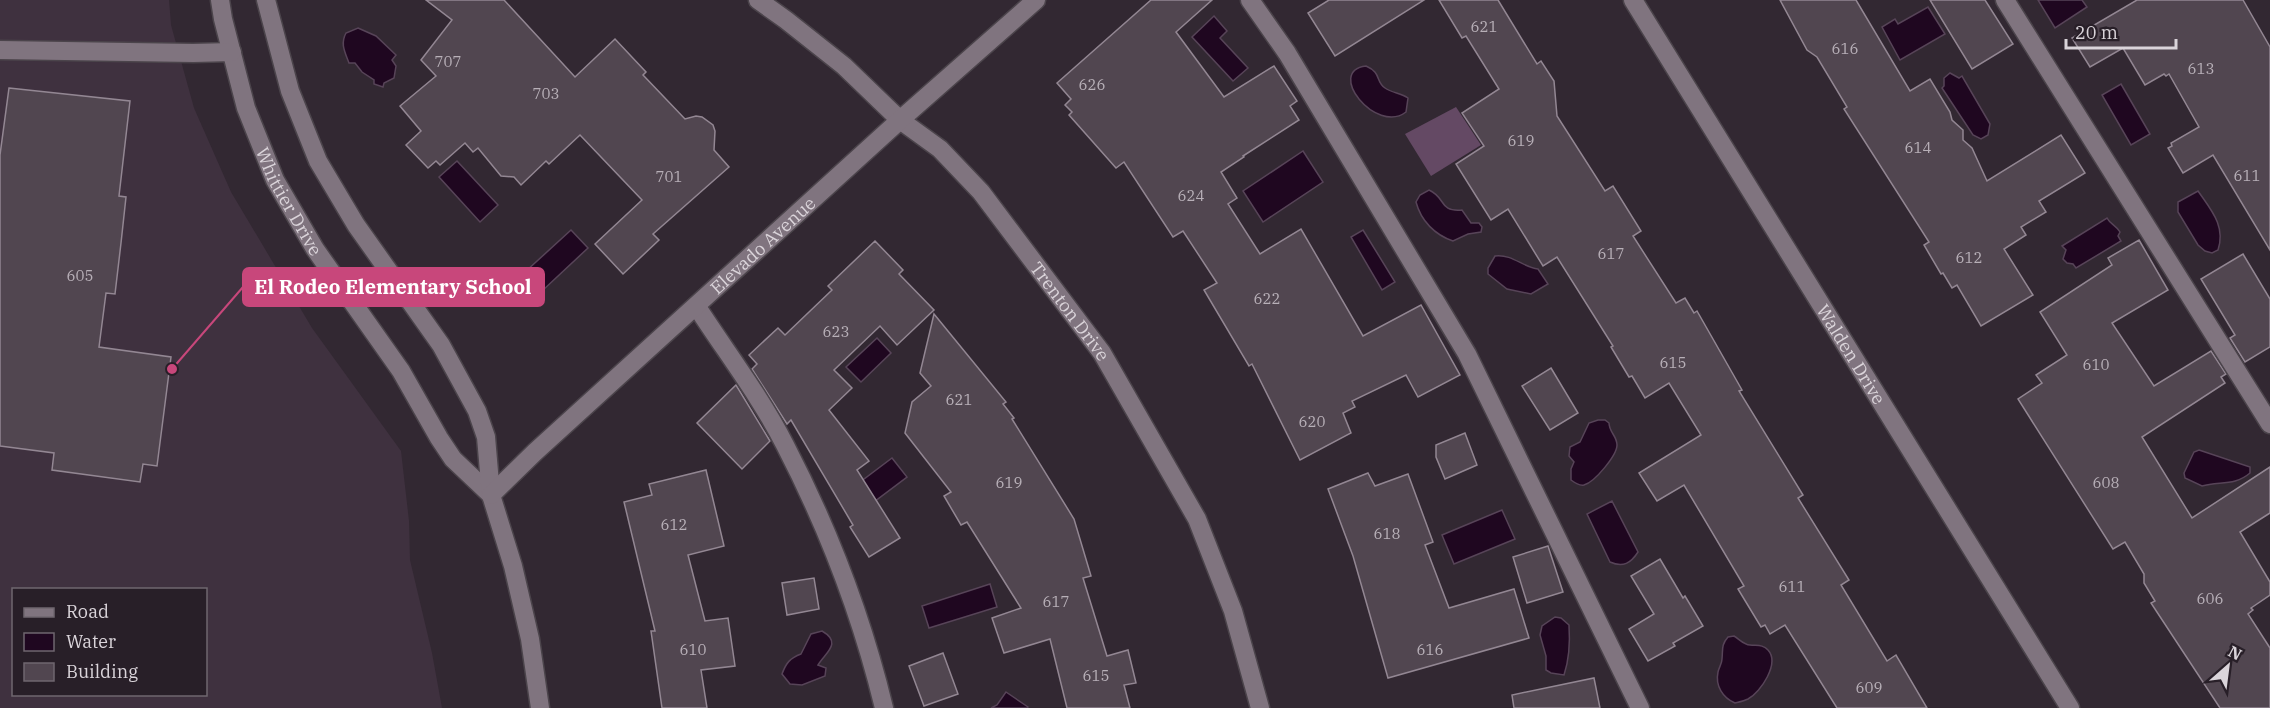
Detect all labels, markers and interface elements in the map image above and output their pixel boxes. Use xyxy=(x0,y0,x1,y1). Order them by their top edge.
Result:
scale bar xyxy=(2066,12,2176,50)
house number: 621 xyxy=(1470,17,1498,36)
text: 20 m xyxy=(2075,21,2118,44)
house number: 616 xyxy=(1831,39,1859,58)
house number: 707 xyxy=(434,52,462,71)
house number: 613 xyxy=(2187,59,2215,78)
house number: 626 xyxy=(1078,75,1106,94)
house number: 703 xyxy=(532,84,560,103)
house number: 619 xyxy=(1507,131,1535,150)
house number: 614 xyxy=(1904,138,1932,157)
street label: Whittier Drive xyxy=(251,144,328,260)
house number: 611 xyxy=(2233,166,2261,185)
house number: 701 xyxy=(655,167,683,186)
house number: 624 xyxy=(1177,186,1205,205)
street label: Elevado Avenue xyxy=(705,191,820,299)
house number: 617 xyxy=(1597,244,1625,263)
house number: 612 xyxy=(1955,248,1983,267)
street label: Trenton Drive xyxy=(1026,257,1115,365)
house number: 605 xyxy=(66,266,94,285)
callout: El Rodeo Elementary School xyxy=(243,268,544,306)
text: El Rodeo Elementary School xyxy=(254,273,532,300)
house number: 622 xyxy=(1253,289,1281,308)
street label: Walden Drive xyxy=(1812,300,1891,408)
house number: 623 xyxy=(822,322,850,341)
house number: 615 xyxy=(1659,353,1687,372)
house number: 610 xyxy=(2082,355,2110,374)
house number: 621 xyxy=(945,390,973,409)
house number: 620 xyxy=(1298,412,1326,431)
house number: 619 xyxy=(995,473,1023,492)
house number: 608 xyxy=(2092,473,2120,492)
house number: 612 xyxy=(660,515,688,534)
house number: 618 xyxy=(1373,524,1401,543)
house number: 611 xyxy=(1778,577,1806,596)
legend xyxy=(12,588,207,696)
house number: 606 xyxy=(2196,589,2224,608)
house number: 617 xyxy=(1042,592,1070,611)
text: Road xyxy=(66,600,109,623)
text: Water xyxy=(66,630,116,653)
north arrow xyxy=(2198,636,2258,696)
house number: 610 xyxy=(679,640,707,659)
house number: 616 xyxy=(1416,640,1444,659)
text: N xyxy=(2225,641,2245,665)
text: Building xyxy=(66,660,138,683)
house number: 615 xyxy=(1082,666,1110,685)
house number: 609 xyxy=(1855,678,1883,697)

